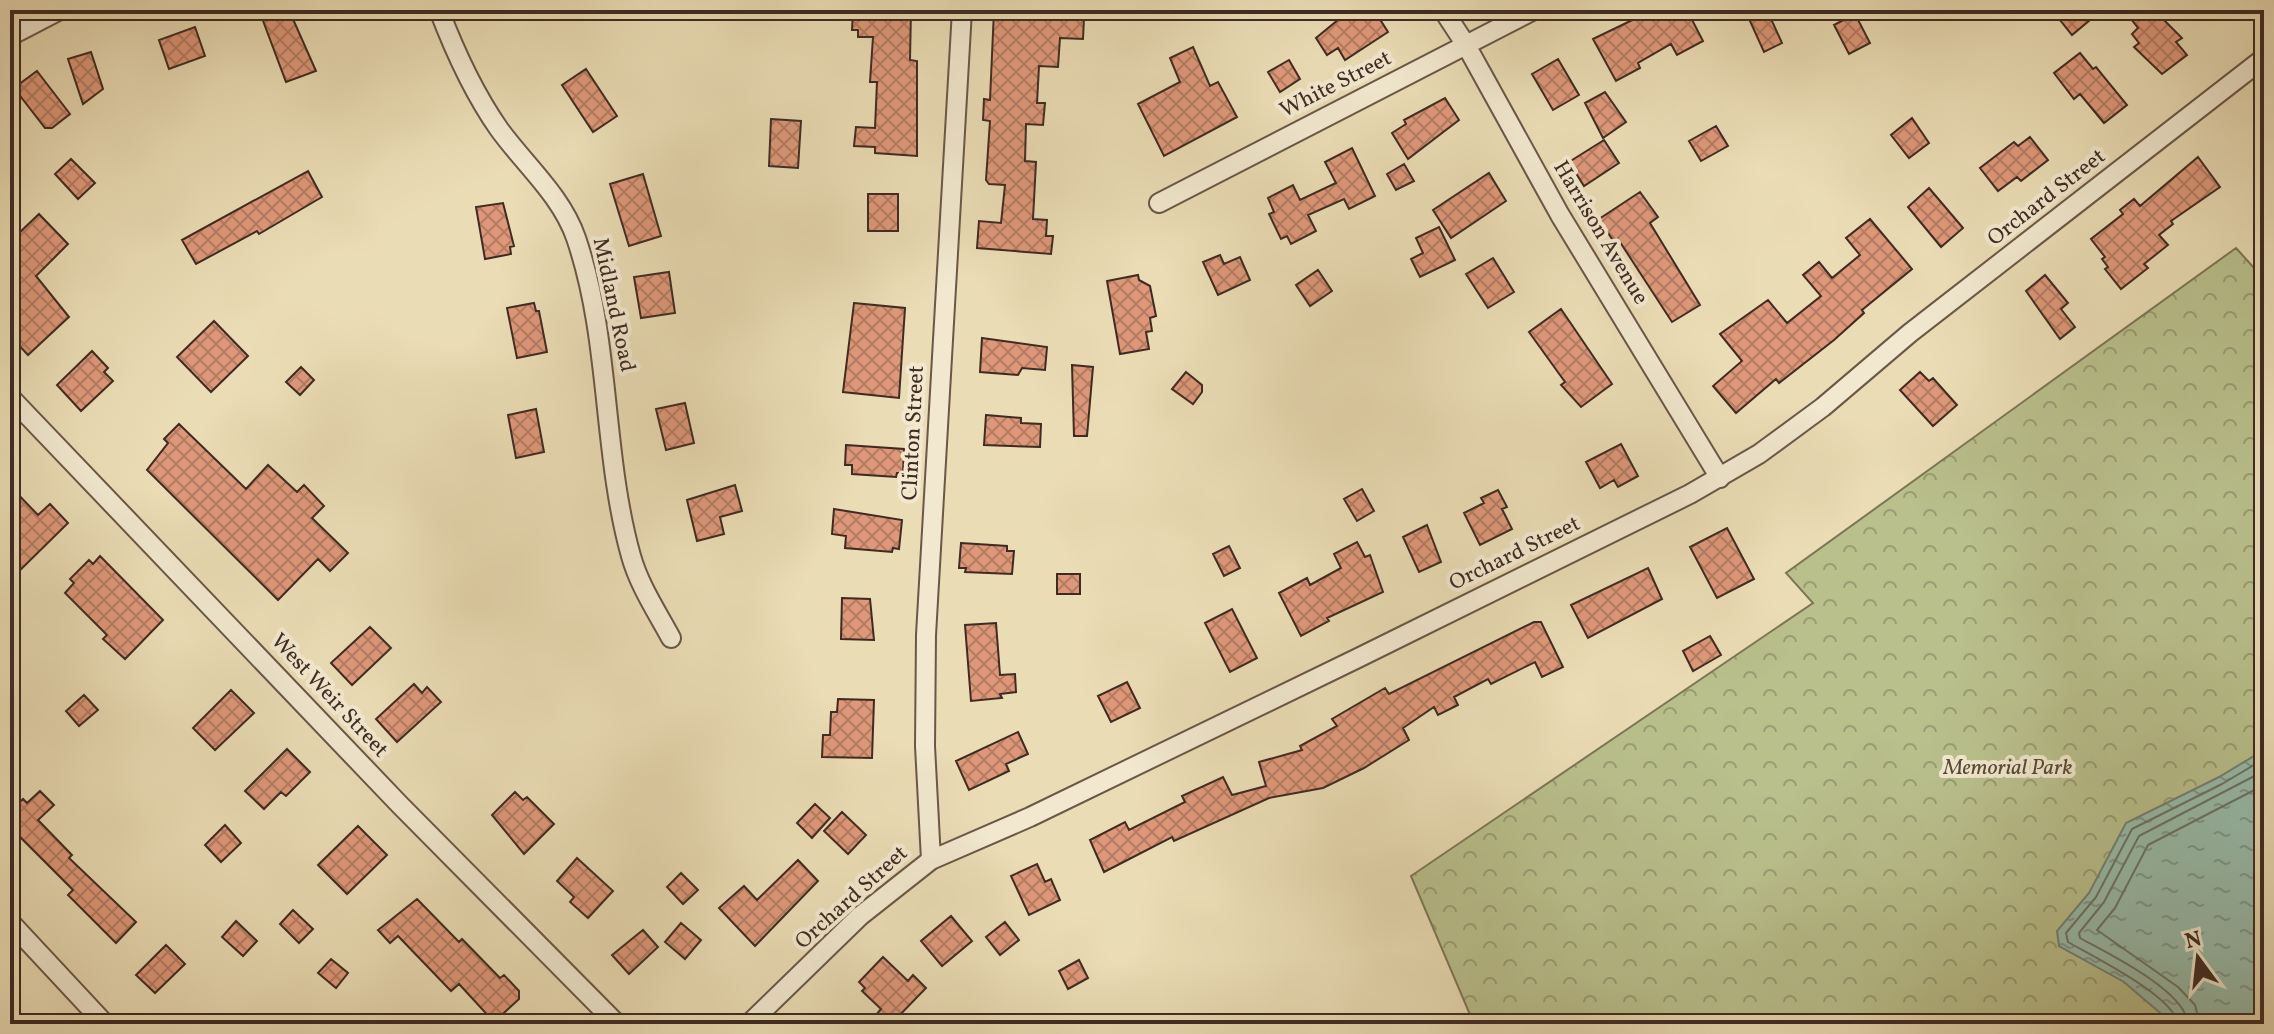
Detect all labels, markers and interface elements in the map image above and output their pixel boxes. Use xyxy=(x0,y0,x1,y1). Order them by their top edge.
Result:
street label: White Street xyxy=(1275,43,1397,126)
street label: Orchard Street xyxy=(1981,142,2113,254)
street label: Harrison Avenue xyxy=(1545,155,1655,311)
street label: Midland Road xyxy=(584,235,642,375)
street label: Clinton Street xyxy=(895,364,933,501)
street label: Orchard Street xyxy=(1444,509,1586,599)
street label: West Weir Street xyxy=(263,627,395,765)
park label: Memorial Park xyxy=(1943,753,2072,784)
street label: Orchard Street xyxy=(789,839,915,957)
north arrow xyxy=(2158,918,2238,998)
text: N xyxy=(2182,924,2205,958)

